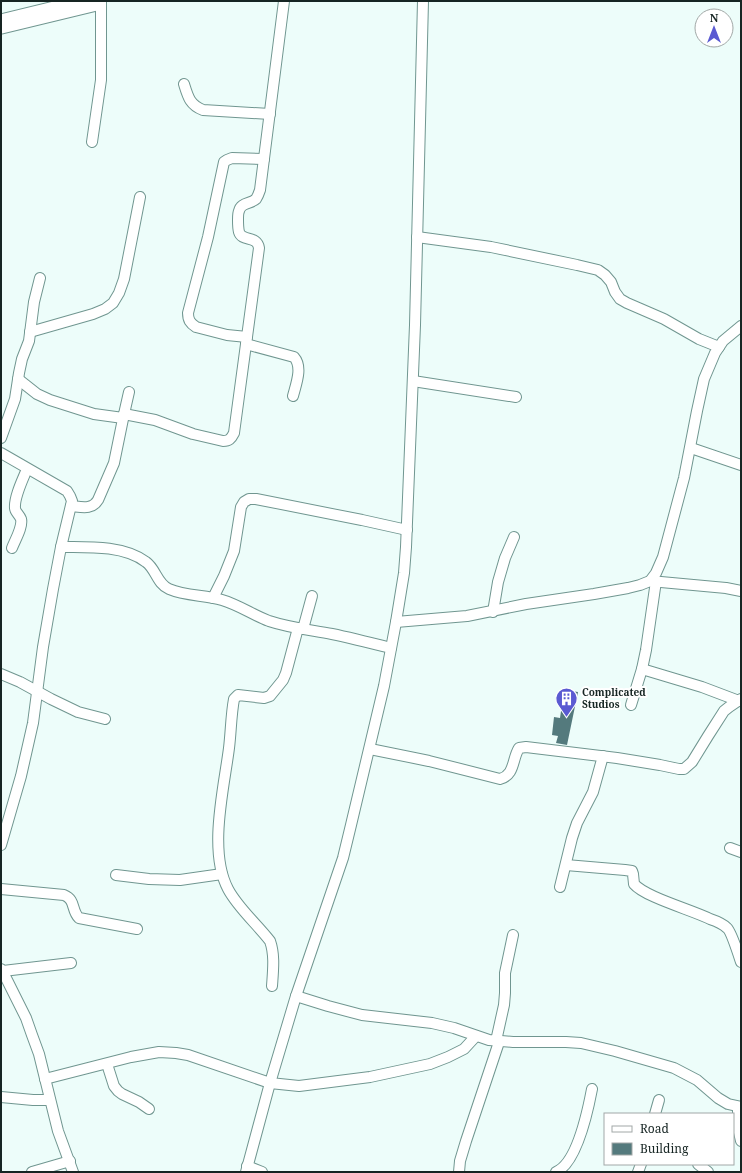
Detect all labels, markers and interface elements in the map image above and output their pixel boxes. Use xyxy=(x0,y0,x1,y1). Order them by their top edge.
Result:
north arrow xyxy=(694,8,734,48)
text: N xyxy=(710,10,719,25)
building icon: Complicated Studios xyxy=(553,685,579,718)
place label: Complicated Studios xyxy=(582,685,646,711)
legend xyxy=(604,1113,734,1165)
text: Road xyxy=(640,1120,670,1137)
text: Building xyxy=(640,1140,689,1157)

